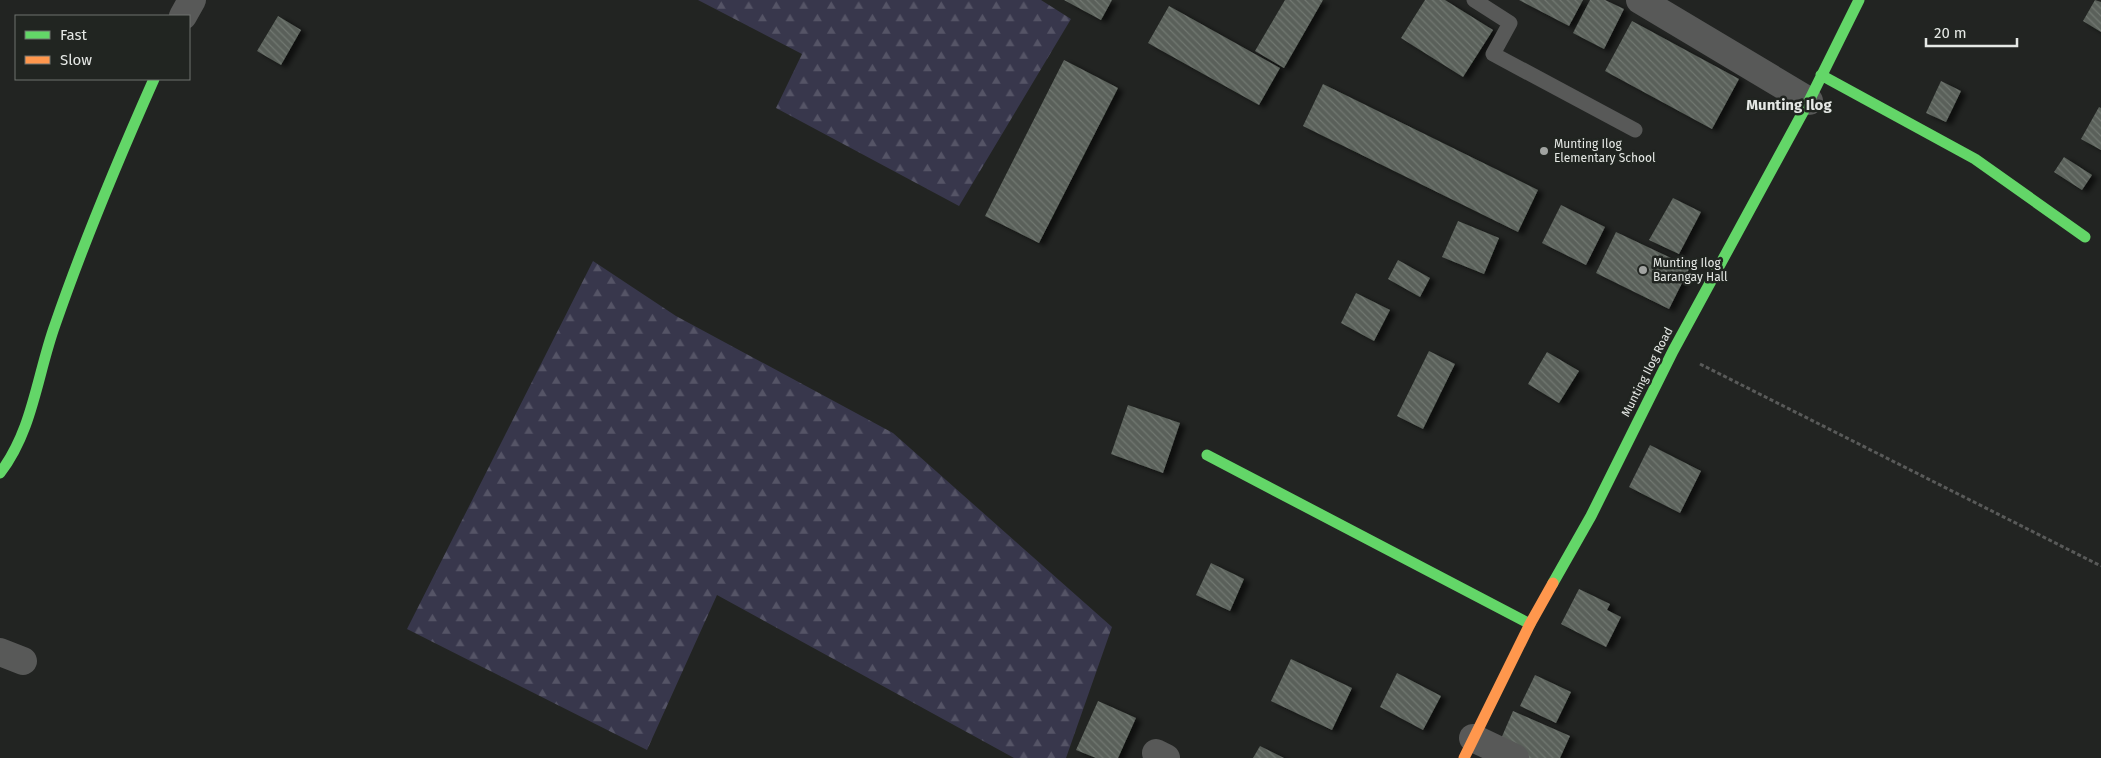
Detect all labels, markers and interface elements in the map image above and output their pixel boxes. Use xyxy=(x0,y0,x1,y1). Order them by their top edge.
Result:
legend xyxy=(15,15,190,80)
scale bar xyxy=(1926,15,2017,47)
text: 20 m xyxy=(1934,24,1967,42)
text: Fast xyxy=(60,26,87,44)
text: Slow xyxy=(60,51,92,69)
district label: Munting Ilog xyxy=(1746,96,1832,114)
place label: Munting Ilog Elementary School xyxy=(1554,137,1656,165)
marker: Munting Ilog Elementary School xyxy=(1538,145,1550,157)
place label: Munting Ilog Barangay Hall xyxy=(1653,256,1728,284)
marker: Munting Ilog Barangay Hall xyxy=(1637,264,1649,276)
street label: Munting Ilog Road xyxy=(1618,325,1676,419)

